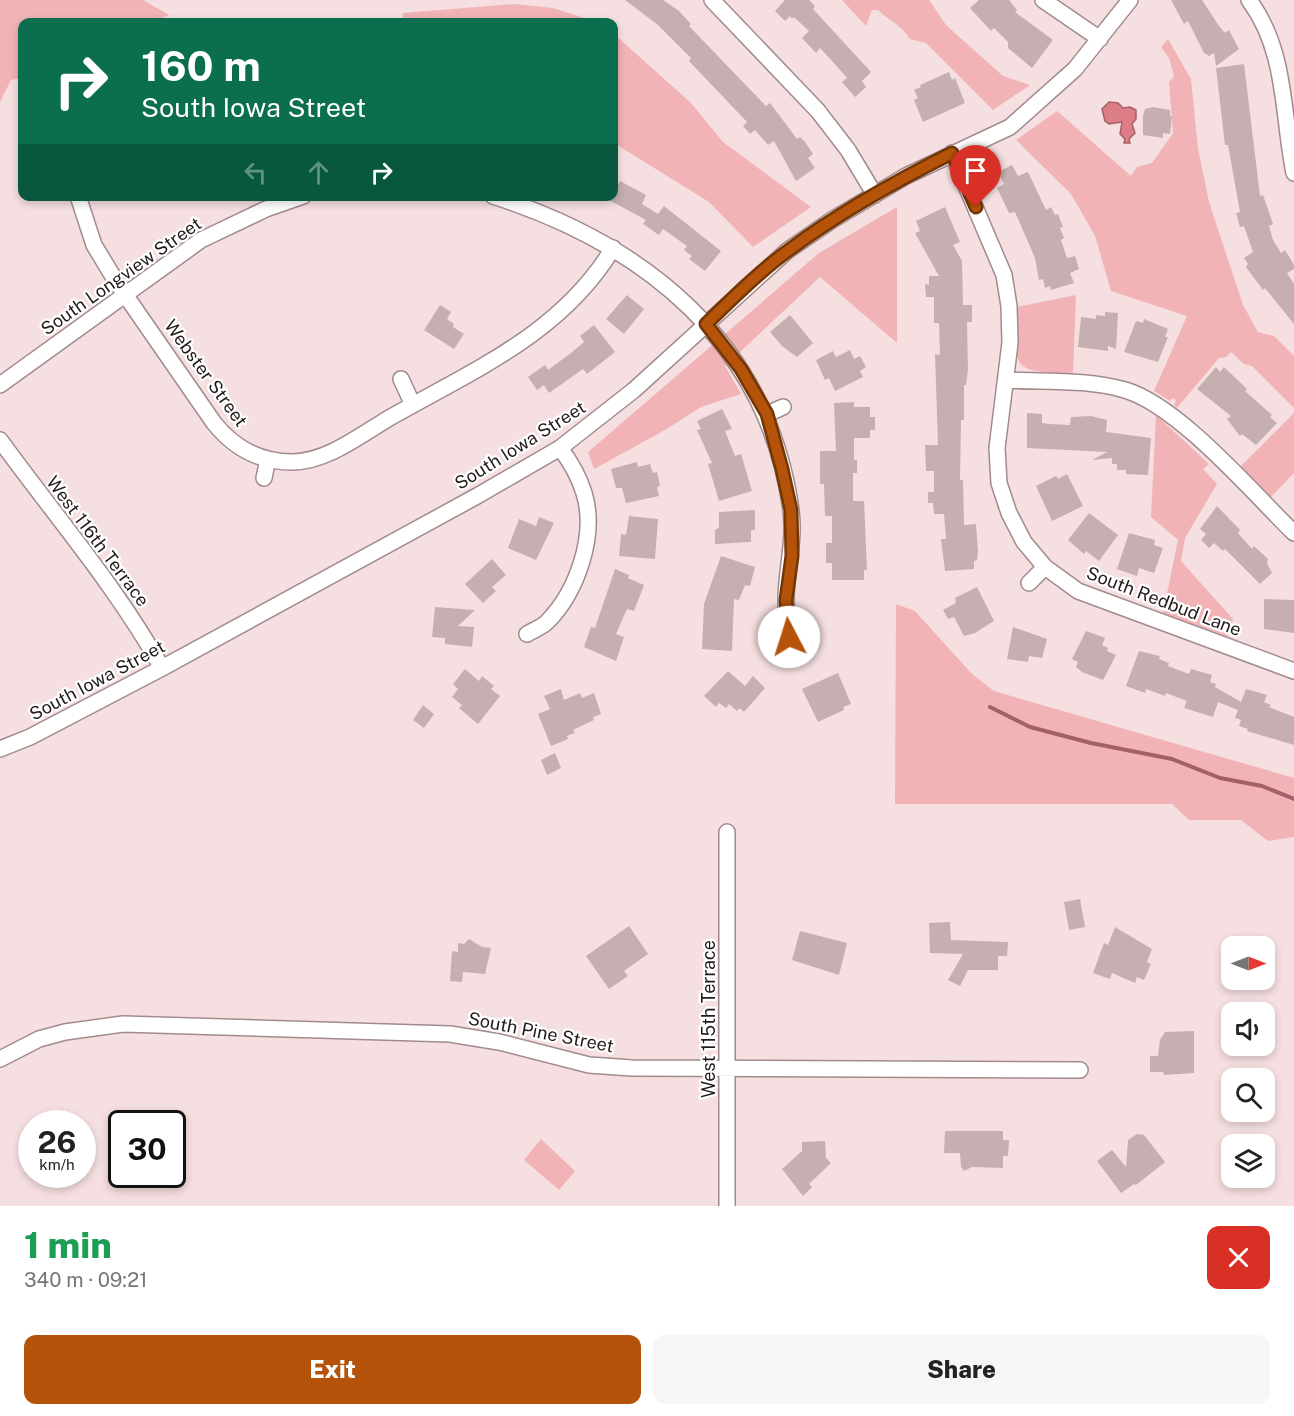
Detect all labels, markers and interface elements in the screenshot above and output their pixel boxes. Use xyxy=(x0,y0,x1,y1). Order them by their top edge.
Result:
text: 160 m xyxy=(141,41,261,90)
icon: right xyxy=(42,42,120,120)
text: South Iowa Street xyxy=(141,91,366,123)
pin xyxy=(950,145,1001,207)
icon: arrive xyxy=(959,154,992,187)
icon: left xyxy=(239,156,272,189)
icon: ahead xyxy=(302,156,335,189)
icon: right xyxy=(365,156,398,189)
street label: South Longview Street xyxy=(37,213,205,339)
street label: Webster Street xyxy=(160,315,252,431)
street label: South Iowa Street xyxy=(451,396,589,494)
street label: West 116th Terrace xyxy=(42,472,154,610)
street label: South Redbud Lane xyxy=(1084,562,1244,640)
position arrow xyxy=(757,605,821,669)
street label: South Iowa Street xyxy=(26,635,168,725)
north arrow xyxy=(1221,936,1275,990)
map controls xyxy=(1221,936,1275,1188)
street label: West 115th Terrace xyxy=(698,940,719,1098)
button: sound xyxy=(1221,1002,1275,1056)
street label: South Pine Street xyxy=(466,1008,616,1056)
button: search xyxy=(1221,1068,1275,1122)
speed limit sign: 30 xyxy=(108,1110,186,1188)
text: 26 xyxy=(38,1124,76,1160)
button: layers xyxy=(1221,1134,1275,1188)
text: km/h xyxy=(39,1156,75,1173)
text: 1 min xyxy=(24,1224,112,1266)
button: close xyxy=(1207,1226,1270,1289)
text: 340 m · 09:21 xyxy=(24,1268,147,1292)
button: Exit xyxy=(24,1335,641,1404)
button: Share xyxy=(653,1335,1270,1404)

